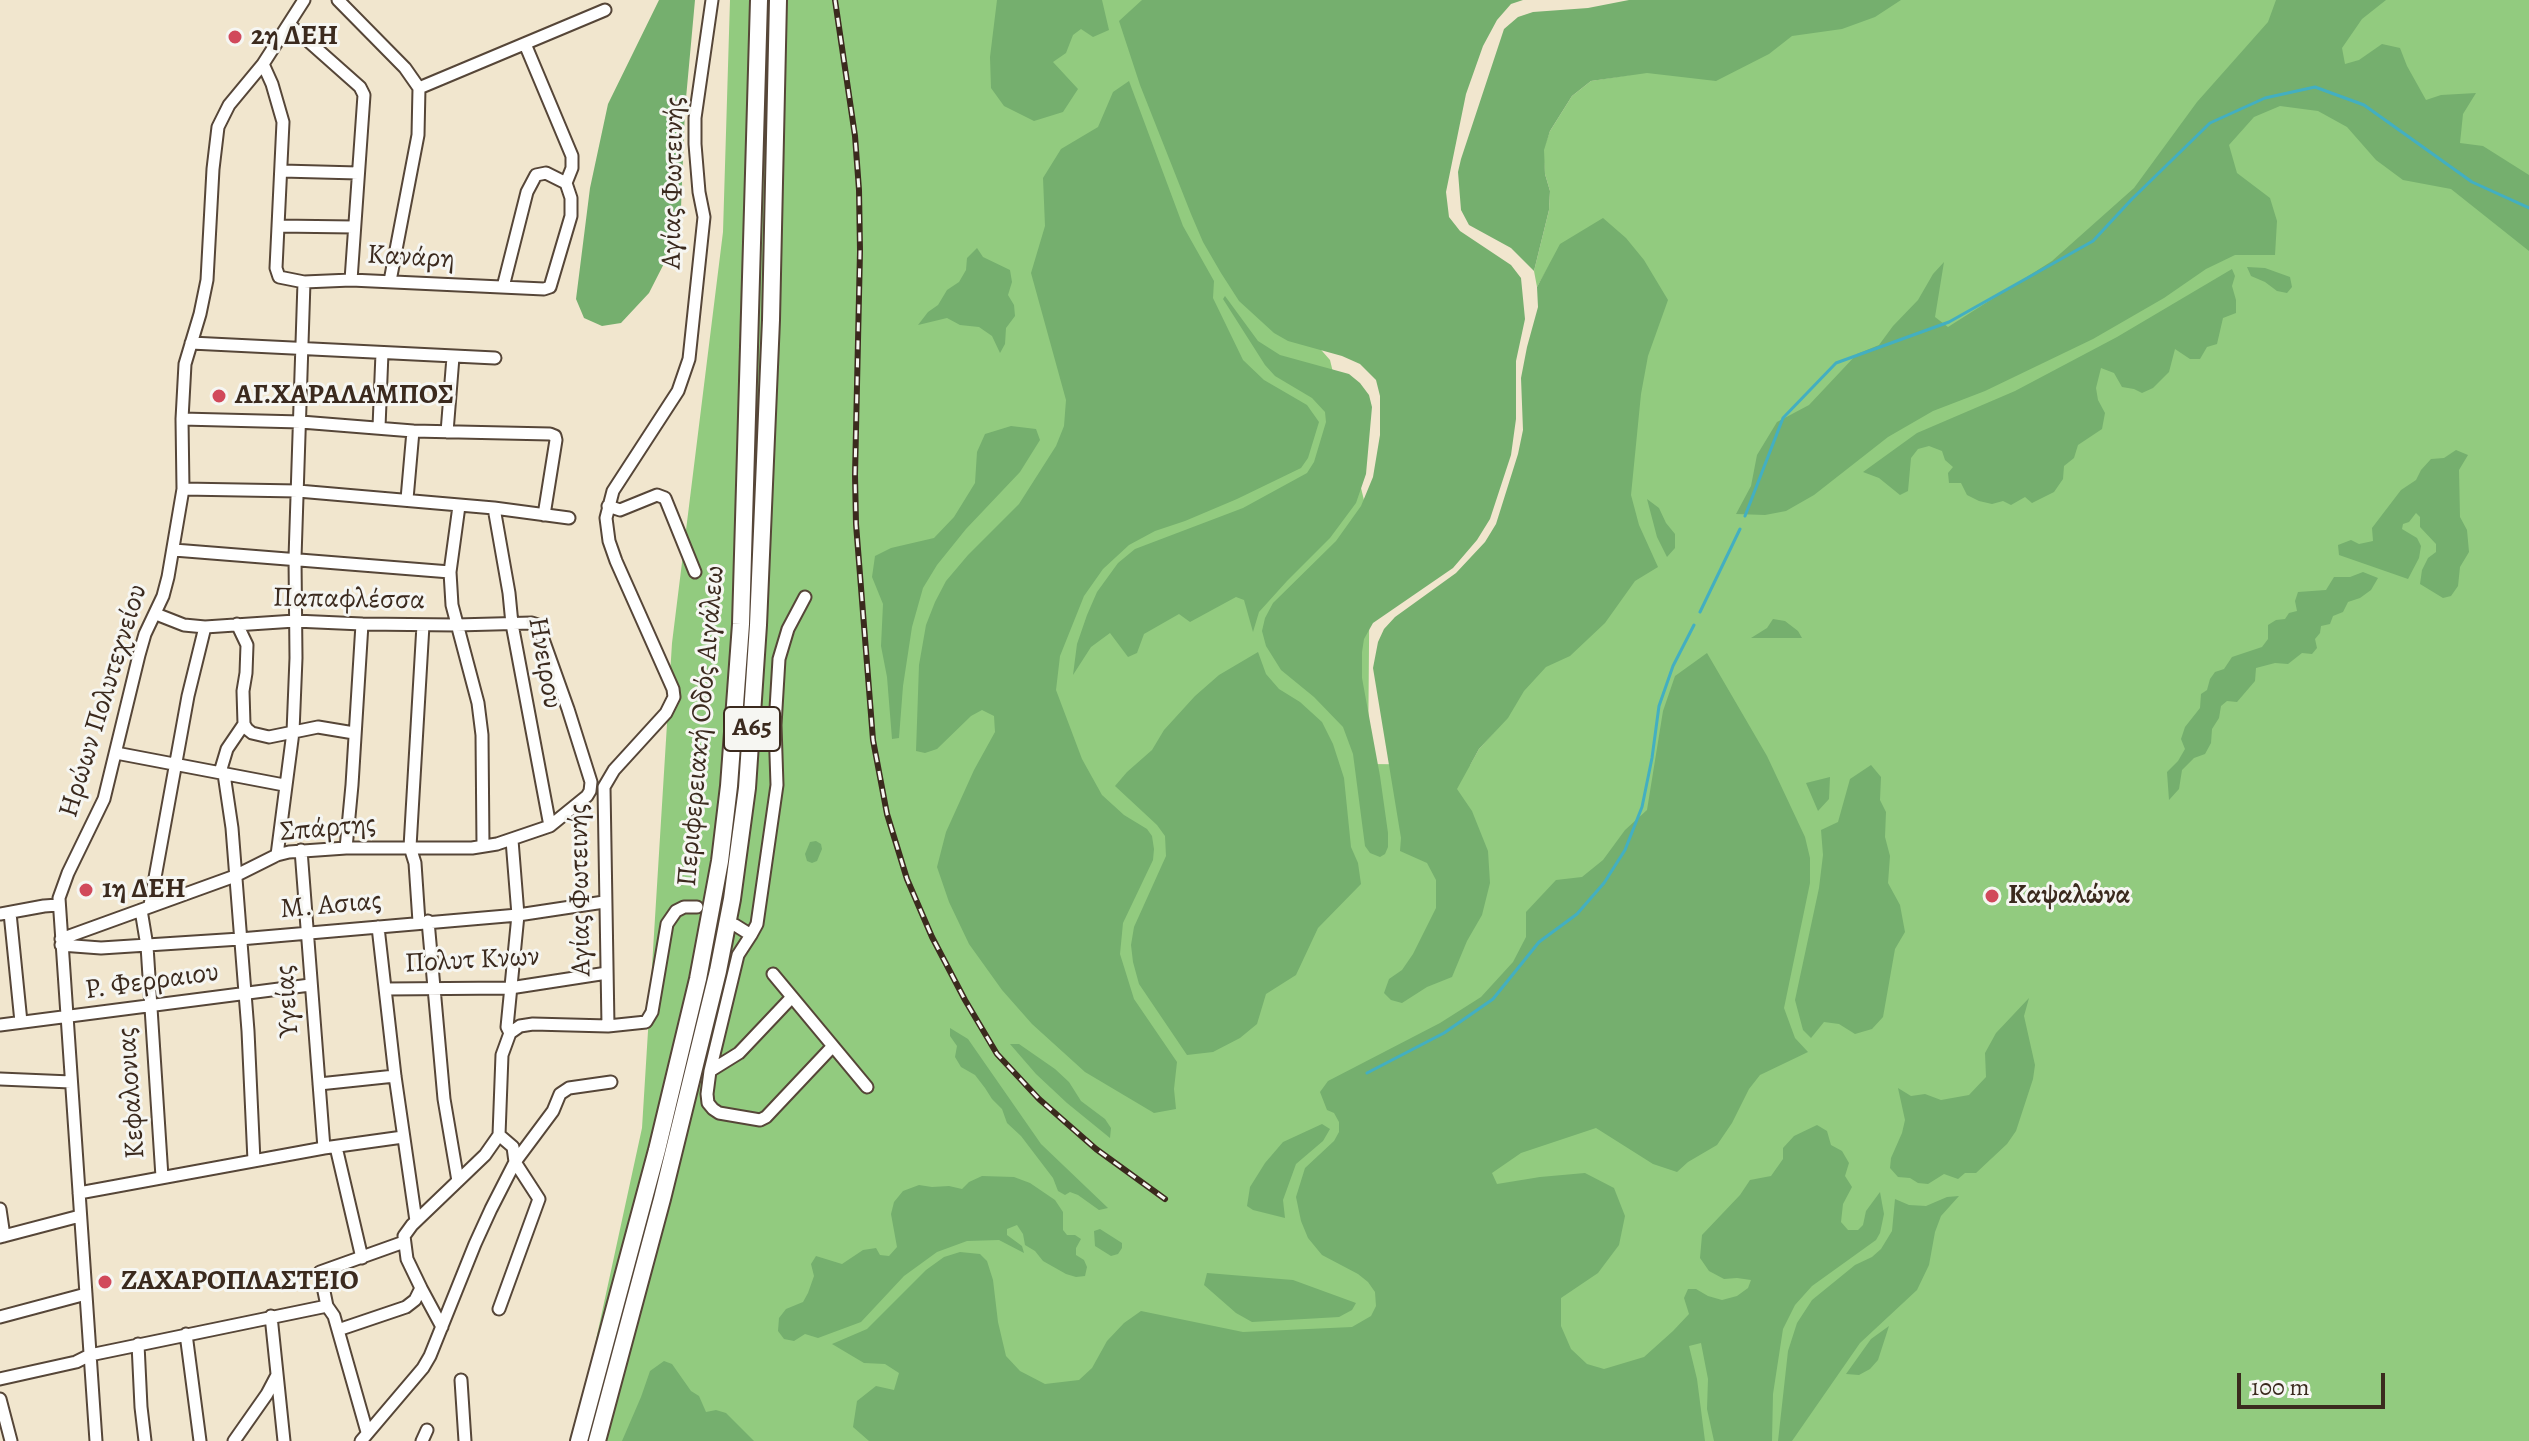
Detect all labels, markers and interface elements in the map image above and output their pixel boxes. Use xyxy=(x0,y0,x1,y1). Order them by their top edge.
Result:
place label: 2η ΔΕΗ xyxy=(251,20,338,54)
marker: 2η ΔΕΗ xyxy=(226,28,244,46)
street label: Αγίας Φωτεινής xyxy=(656,96,692,270)
street label: Κανάρη xyxy=(366,239,456,277)
place label: ΑΓ.ΧΑΡΑΛΑΜΠΟΣ xyxy=(235,379,454,413)
marker: ΑΓ.ΧΑΡΑΛΑΜΠΟΣ xyxy=(210,387,228,405)
street label: Περιφερειακή Οδός Αιγάλεω xyxy=(671,564,733,888)
street label: Ηρώων Πολυτεχνείου xyxy=(53,580,155,822)
street label: Παπαφλέσσα xyxy=(273,582,425,618)
street label: Ηνειρου xyxy=(519,615,569,711)
road number: Α65 xyxy=(724,707,780,751)
street label: Αγίας Φωτεινής xyxy=(563,803,599,977)
street label: Σπάρτης xyxy=(279,808,377,850)
place label: 1η ΔΕΗ xyxy=(102,873,186,907)
place label: Καψαλώνα xyxy=(2008,879,2130,913)
marker: 1η ΔΕΗ xyxy=(77,881,95,899)
street label: Μ. Ασιας xyxy=(279,885,383,927)
marker: Καψαλώνα xyxy=(1983,887,2001,905)
street label: Πολυτ Κνων xyxy=(404,941,540,981)
street label: Ρ. Φερραιου xyxy=(83,956,221,1008)
street label: Υγείας xyxy=(269,964,307,1038)
street label: Κεφαλονιας xyxy=(111,1026,153,1160)
place label: ΖΑΧΑΡΟΠΛΑΣΤΕΙΟ xyxy=(121,1265,359,1299)
marker: ΖΑΧΑΡΟΠΛΑΣΤΕΙΟ xyxy=(96,1273,114,1291)
scale bar xyxy=(2241,1357,2389,1407)
text: 100 m xyxy=(2251,1371,2310,1403)

